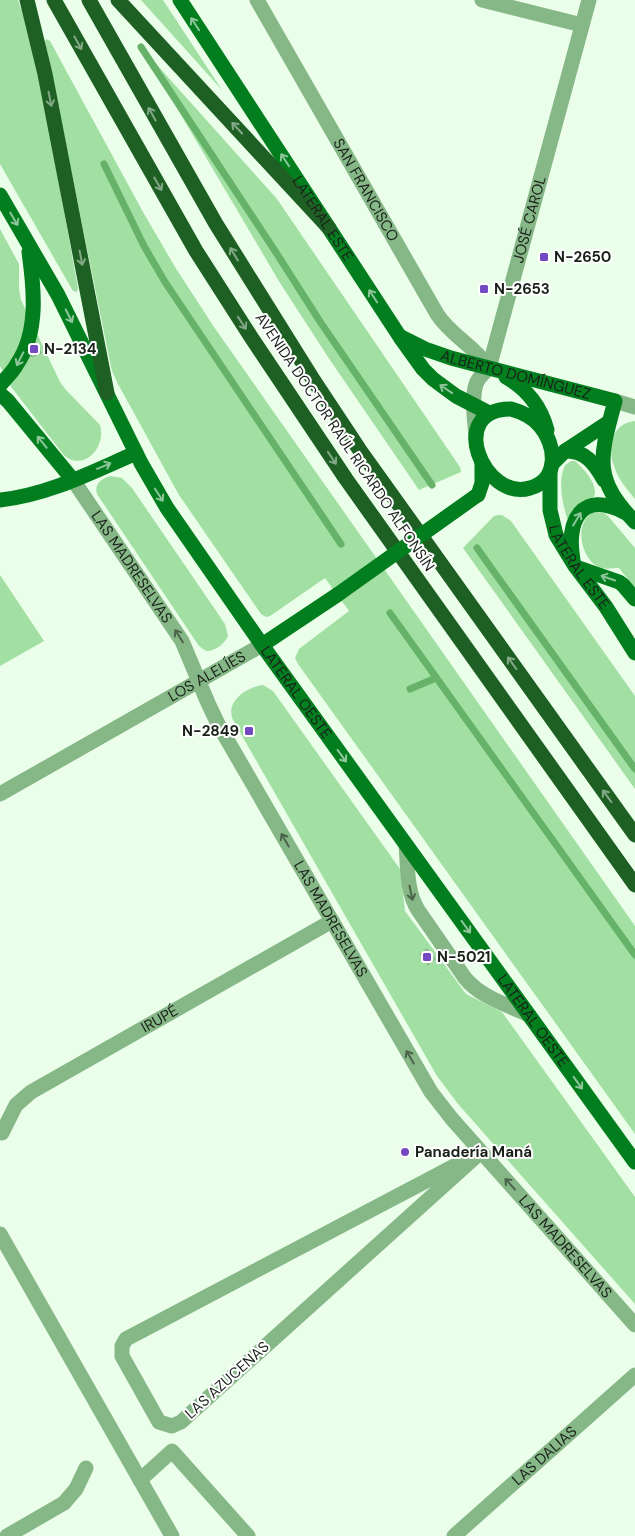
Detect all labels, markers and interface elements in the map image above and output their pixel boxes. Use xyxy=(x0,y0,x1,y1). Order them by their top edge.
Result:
one-way arrow xyxy=(190,17,200,31)
one-way arrow xyxy=(73,35,83,50)
one-way arrow xyxy=(46,90,55,106)
one-way arrow xyxy=(147,107,157,121)
one-way arrow xyxy=(231,121,243,134)
street label: SAN FRANCISCO xyxy=(328,135,403,245)
one-way arrow xyxy=(279,153,289,167)
street label: LATERAL ESTE xyxy=(287,172,358,265)
street label: JOSÉ CAROL xyxy=(508,174,551,265)
one-way arrow xyxy=(153,176,163,191)
one-way arrow xyxy=(9,211,19,226)
place label: N-2650 xyxy=(554,247,611,267)
one-way arrow xyxy=(228,248,238,262)
one-way arrow xyxy=(76,250,86,266)
marker: N-2650 xyxy=(538,251,550,263)
place label: N-2653 xyxy=(494,279,550,299)
marker: N-2653 xyxy=(478,283,490,295)
one-way arrow xyxy=(368,289,378,303)
one-way arrow xyxy=(65,308,74,323)
street label: AVENIDA DOCTOR RAÚL RICARDO ALFONSÍN xyxy=(251,309,439,575)
one-way arrow xyxy=(237,316,247,330)
place label: N-2134 xyxy=(44,339,97,359)
marker: N-2134 xyxy=(28,343,40,355)
street label: ALBERTO DOMÍNGUEZ xyxy=(438,345,593,404)
one-way arrow xyxy=(15,351,25,366)
one-way arrow xyxy=(439,384,453,394)
one-way arrow xyxy=(36,436,47,449)
one-way arrow xyxy=(327,451,337,465)
one-way arrow xyxy=(96,461,111,471)
one-way arrow xyxy=(155,488,165,502)
street label: LAS MADRESELVAS xyxy=(87,507,177,627)
one-way arrow xyxy=(572,513,582,527)
street label: LATERAL ESTE xyxy=(544,523,614,614)
one-way arrow xyxy=(601,573,616,582)
one-way arrow xyxy=(174,630,184,644)
street label: LATERAL OESTE xyxy=(256,642,336,743)
street label: LOS ALELÍES xyxy=(164,646,250,706)
one-way arrow xyxy=(507,656,517,670)
place label: N-2849 xyxy=(182,721,239,741)
marker: N-2849 xyxy=(243,725,255,737)
one-way arrow xyxy=(337,748,347,762)
one-way arrow xyxy=(602,789,612,803)
one-way arrow xyxy=(280,833,290,848)
street label: LAS MADRESELVAS xyxy=(289,857,372,981)
one-way arrow xyxy=(407,885,417,901)
one-way arrow xyxy=(460,920,471,933)
place label: N-5021 xyxy=(437,947,491,967)
marker: N-5021 xyxy=(421,951,433,963)
street label: LATERAL OESTE xyxy=(493,970,573,1071)
street label: IRUPÉ xyxy=(137,1001,182,1037)
one-way arrow xyxy=(404,1050,414,1064)
one-way arrow xyxy=(573,1076,583,1090)
place label: Panadería Maná xyxy=(415,1142,532,1162)
marker: Panadería Maná xyxy=(399,1146,411,1158)
one-way arrow xyxy=(504,1178,515,1191)
street label: LAS MADRESELVAS xyxy=(514,1191,617,1303)
street label: LAS AZUCENAS xyxy=(181,1337,274,1423)
street label: LAS DALIAS xyxy=(508,1421,581,1490)

